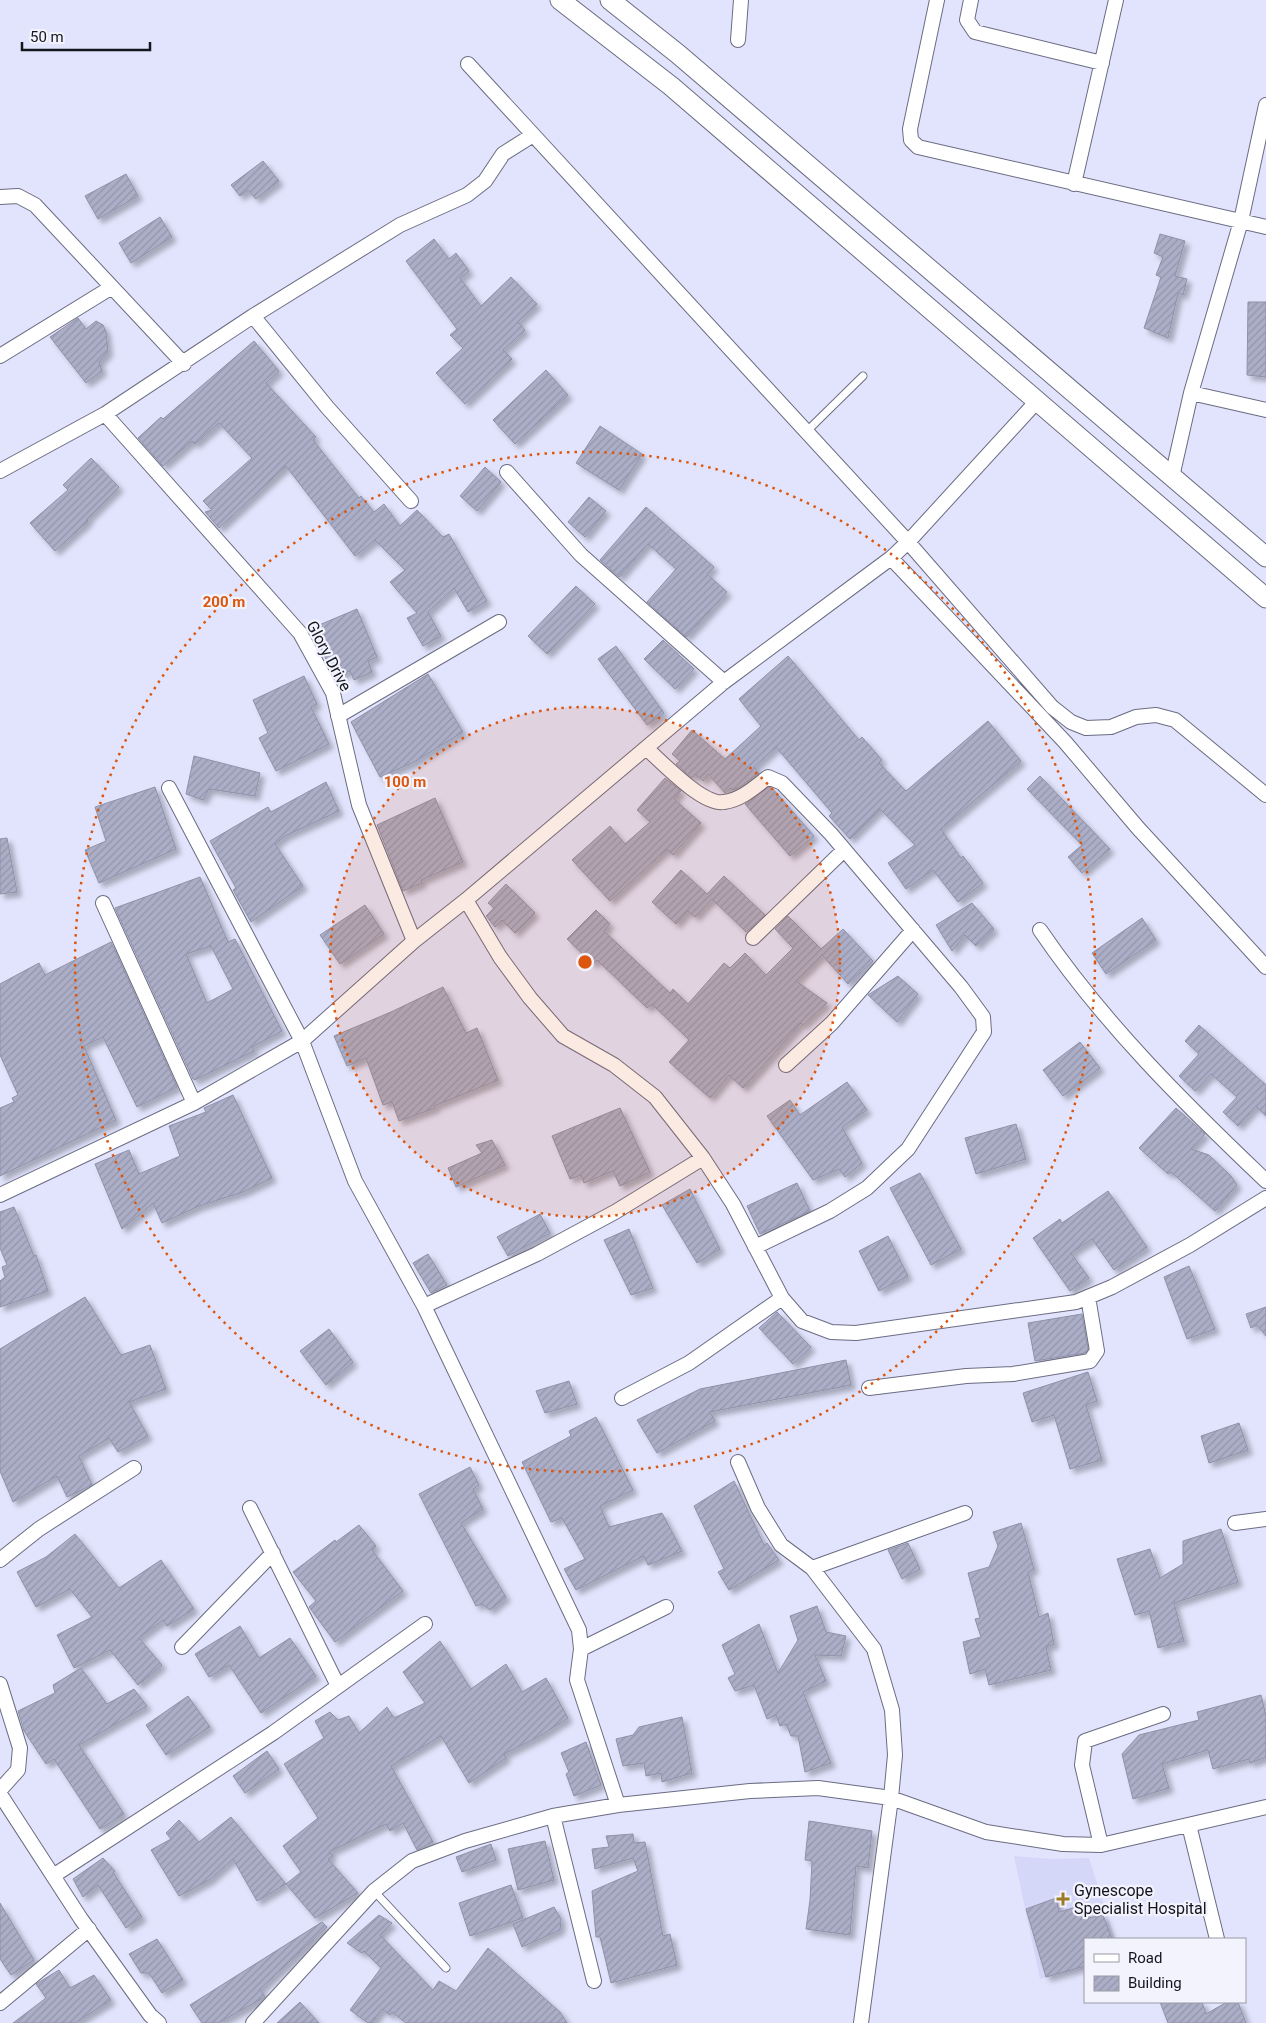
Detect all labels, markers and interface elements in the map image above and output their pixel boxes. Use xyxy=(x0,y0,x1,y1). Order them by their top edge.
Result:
scale bar xyxy=(22,20,150,52)
text: 50 m xyxy=(30,28,64,46)
text: 200 m xyxy=(203,593,245,611)
street label: Glory Drive xyxy=(303,618,355,694)
text: 100 m xyxy=(384,773,426,791)
centre of rings xyxy=(576,953,594,971)
place label: Gynescope Specialist Hospital xyxy=(1074,1881,1207,1918)
marker: Gynescope Specialist Hospital xyxy=(1056,1892,1070,1906)
legend xyxy=(1084,1938,1246,2003)
text: Road xyxy=(1128,1949,1162,1967)
text: Building xyxy=(1128,1974,1182,1992)

